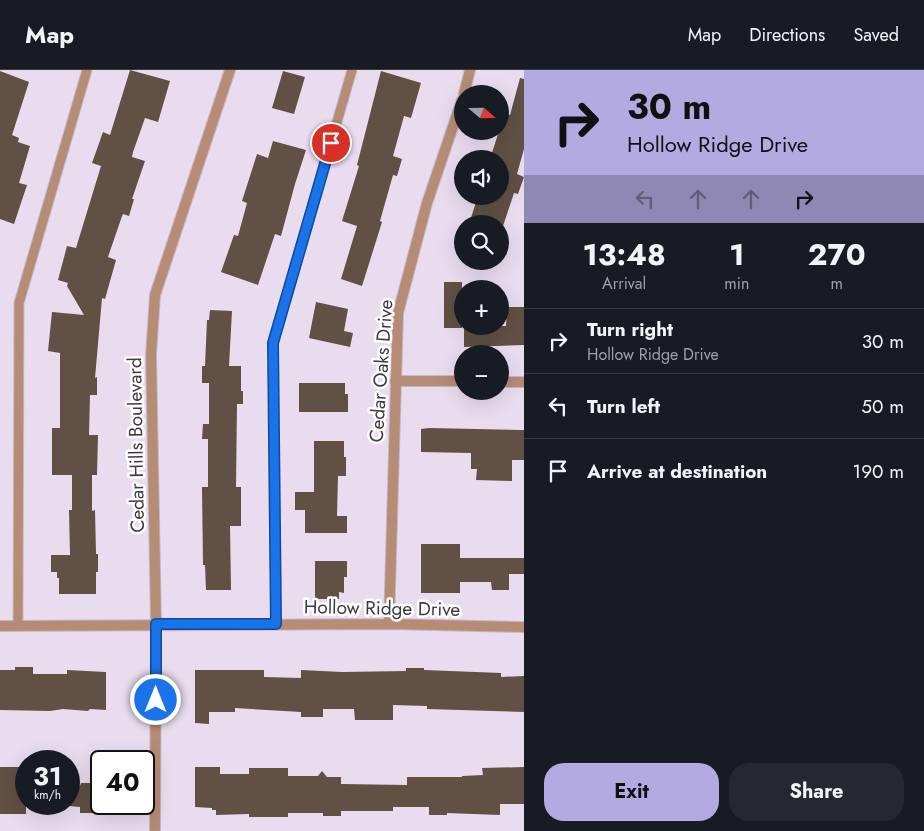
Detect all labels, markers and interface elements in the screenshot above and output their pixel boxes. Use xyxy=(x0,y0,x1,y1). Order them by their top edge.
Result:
text: Map xyxy=(25,17,74,52)
text: Map xyxy=(688,22,721,48)
text: Directions xyxy=(749,22,825,48)
text: Saved xyxy=(853,22,899,48)
text: 30 m xyxy=(627,82,711,132)
north arrow xyxy=(454,85,509,140)
map controls xyxy=(454,85,509,400)
icon: right xyxy=(544,90,609,155)
pin xyxy=(310,122,352,164)
text: Hollow Ridge Drive xyxy=(627,128,808,160)
icon: arrive xyxy=(317,129,345,157)
button: sound xyxy=(454,150,509,205)
icon: left xyxy=(631,185,659,213)
icon: ahead xyxy=(684,185,712,213)
icon: ahead xyxy=(737,185,765,213)
icon: right xyxy=(790,185,818,213)
button: search xyxy=(454,215,509,270)
text: 13:48 xyxy=(583,233,666,276)
text: 1 xyxy=(729,233,744,276)
text: 270 xyxy=(808,233,866,276)
text: Arrival xyxy=(602,272,646,295)
text: min xyxy=(724,272,749,295)
text: m xyxy=(830,272,843,295)
button: + xyxy=(454,280,509,335)
street label: Cedar Oaks Drive xyxy=(363,298,399,443)
text: Turn right xyxy=(587,316,673,343)
icon: right xyxy=(544,327,572,355)
text: 30 m xyxy=(862,328,904,355)
text: Hollow Ridge Drive xyxy=(587,343,719,366)
button: − xyxy=(454,345,509,400)
street label: Cedar Hills Boulevard xyxy=(121,357,151,533)
icon: left xyxy=(544,392,572,420)
text: Turn left xyxy=(587,393,660,420)
text: 50 m xyxy=(861,393,904,420)
icon: arrive xyxy=(544,457,572,485)
text: Arrive at destination xyxy=(587,458,767,485)
text: 190 m xyxy=(853,458,904,485)
street label: Hollow Ridge Drive xyxy=(304,593,461,623)
position arrow xyxy=(129,673,181,725)
speed limit sign: 40 xyxy=(90,750,155,815)
text: 31 xyxy=(33,758,62,794)
button: Exit xyxy=(544,763,719,821)
button: Share xyxy=(729,763,904,821)
text: km/h xyxy=(34,786,61,804)

